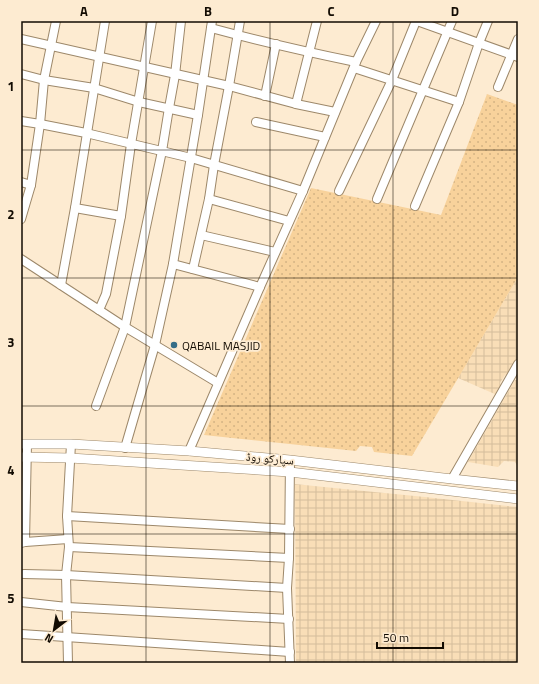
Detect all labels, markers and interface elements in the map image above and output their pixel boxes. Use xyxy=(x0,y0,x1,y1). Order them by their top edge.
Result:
text: A xyxy=(80,1,88,21)
text: B xyxy=(204,1,212,21)
text: C xyxy=(327,1,335,21)
text: D xyxy=(451,1,459,21)
text: 1 xyxy=(7,76,15,96)
text: 2 xyxy=(7,204,15,224)
text: 3 xyxy=(7,332,15,352)
place label: QABAIL MASJID xyxy=(182,336,261,355)
marker: QABAIL MASJID xyxy=(169,340,179,350)
street label: سپارکو روڈ xyxy=(245,446,295,470)
text: 4 xyxy=(7,460,15,480)
text: 5 xyxy=(7,588,15,608)
north arrow xyxy=(34,610,74,650)
scale bar xyxy=(377,624,443,650)
text: 50 m xyxy=(383,628,409,647)
text: N xyxy=(41,630,56,647)

